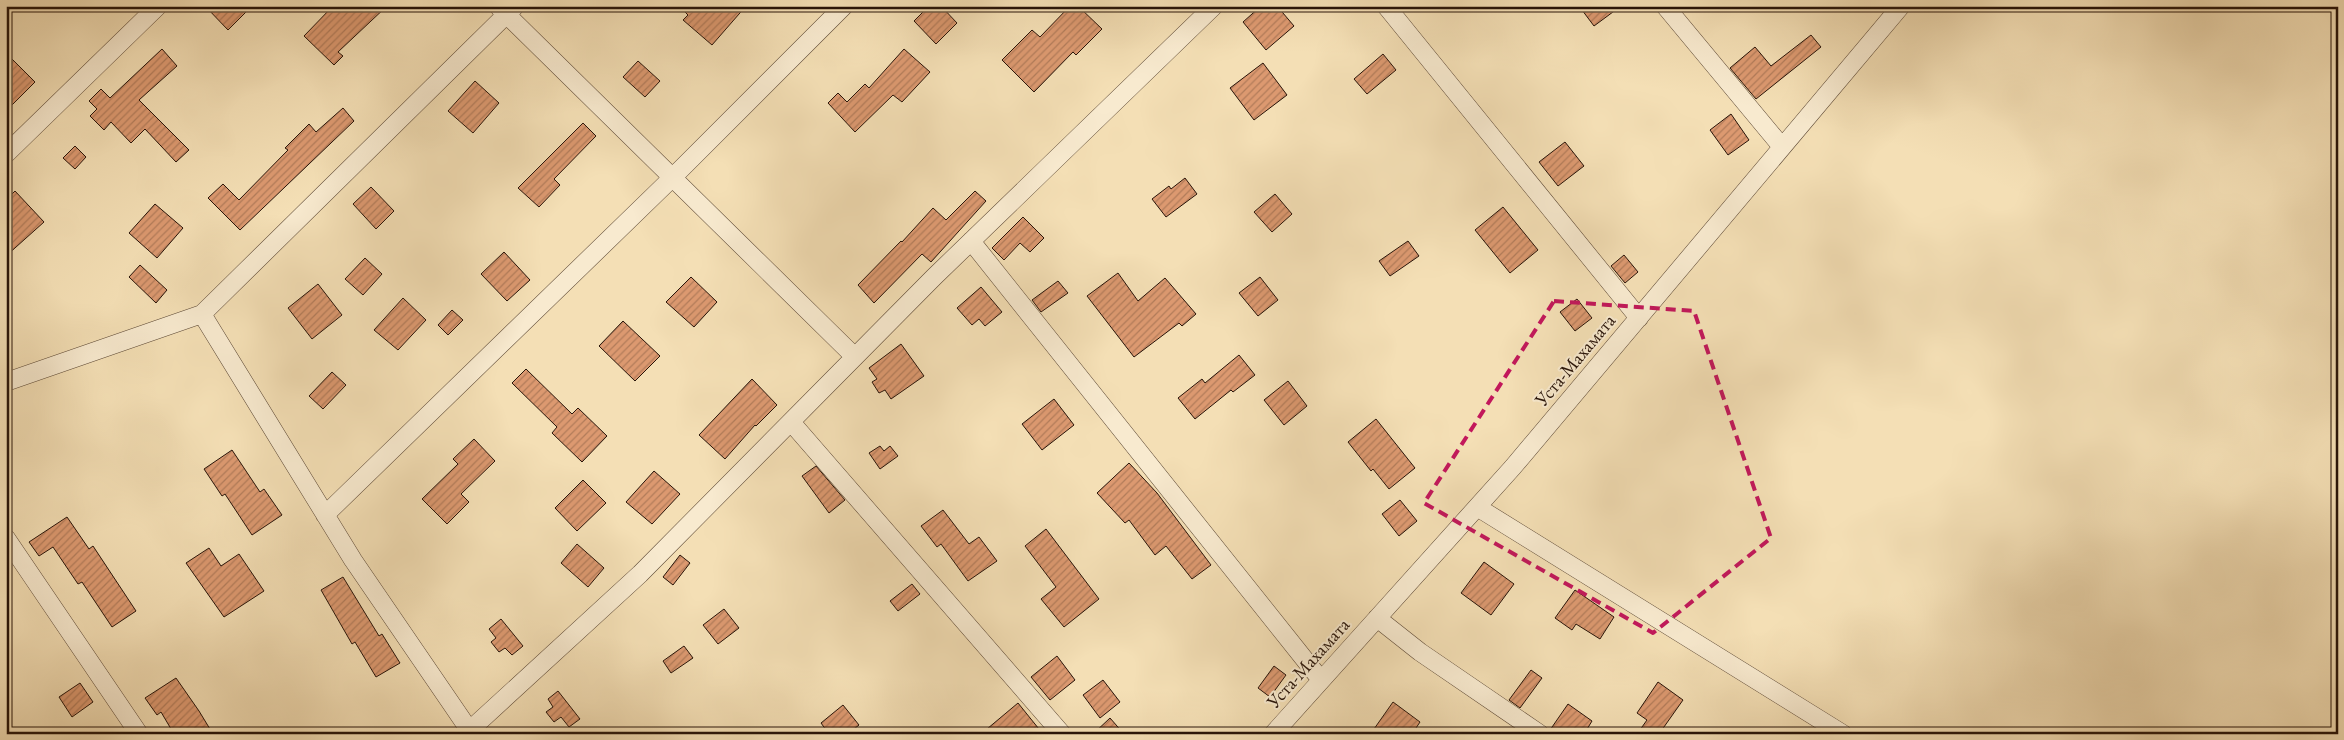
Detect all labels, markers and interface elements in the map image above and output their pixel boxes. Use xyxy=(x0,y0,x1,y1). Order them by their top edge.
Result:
street label: Уста-Махамата xyxy=(1528,308,1621,412)
street label: Уста-Махамата xyxy=(1260,612,1355,714)

